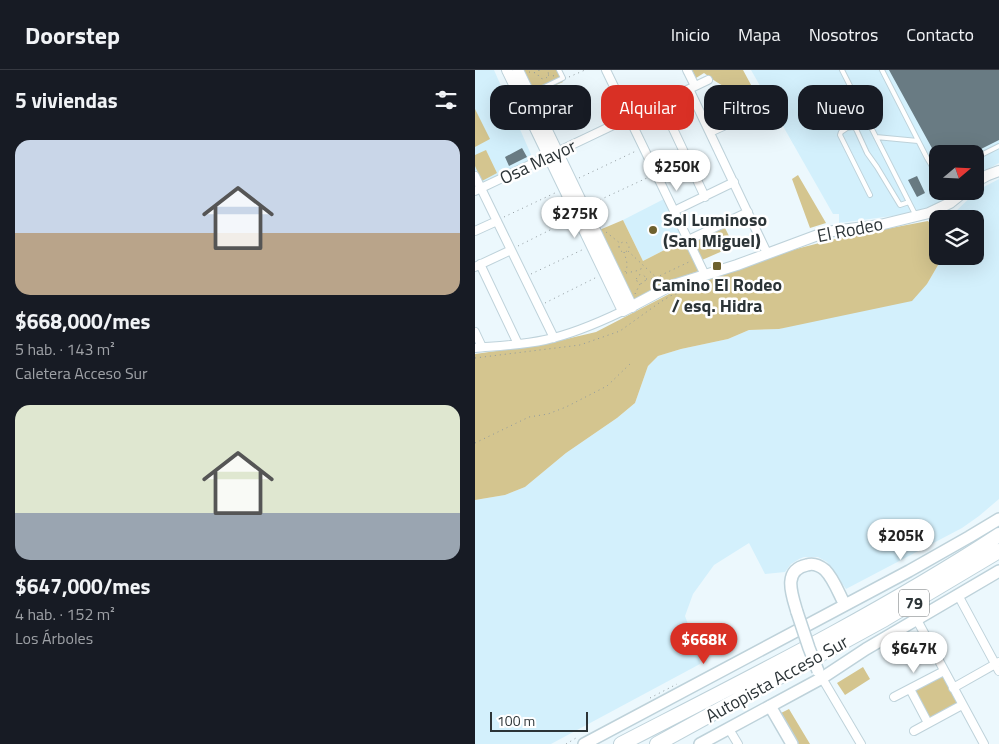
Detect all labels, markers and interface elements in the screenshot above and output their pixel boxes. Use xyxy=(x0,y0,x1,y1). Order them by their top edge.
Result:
text: Doorstep xyxy=(25,17,120,53)
text: Inicio xyxy=(671,21,710,48)
text: Mapa xyxy=(738,21,781,48)
text: Nosotros xyxy=(809,21,878,48)
text: Contacto xyxy=(906,21,974,48)
text: 5 viviendas xyxy=(15,84,118,116)
chip: Comprar xyxy=(490,85,591,130)
chip: Alquilar xyxy=(601,85,694,130)
chip: Filtros xyxy=(704,85,788,130)
chip: Nuevo xyxy=(798,85,883,130)
icon: filters xyxy=(432,86,460,114)
street label: Osa Mayor xyxy=(495,132,580,191)
north arrow xyxy=(929,145,984,200)
map controls xyxy=(929,145,984,265)
pin: $250K xyxy=(642,150,712,192)
text: $250K xyxy=(654,154,700,178)
icon: home xyxy=(193,173,283,263)
pin: $275K xyxy=(540,196,610,239)
text: $275K xyxy=(552,201,598,225)
place label: Sol Luminoso (San Miguel) xyxy=(663,206,767,254)
street label: El Rodeo xyxy=(815,210,885,249)
button: layers xyxy=(929,210,984,265)
marker: Sol Luminoso (San Miguel) xyxy=(647,224,659,236)
marker: Camino El Rodeo / esq. Hidra xyxy=(711,260,723,272)
place label: Camino El Rodeo / esq. Hidra xyxy=(652,271,782,319)
text: $668,000/mes xyxy=(15,305,150,337)
text: 5 hab. · 143 m² xyxy=(15,337,115,361)
text: Caletera Acceso Sur xyxy=(15,361,148,385)
icon: home xyxy=(193,438,283,528)
pin: $205K xyxy=(866,518,936,561)
text: $205K xyxy=(878,523,924,547)
text: $647,000/mes xyxy=(15,570,150,602)
road number: 79 xyxy=(899,590,929,616)
text: 4 hab. · 152 m² xyxy=(15,602,115,626)
pin: $668K xyxy=(669,622,739,665)
text: Los Árboles xyxy=(15,626,93,650)
text: $668K xyxy=(681,627,727,651)
street label: Autopista Acceso Sur xyxy=(700,628,853,729)
pin: $647K xyxy=(879,632,949,674)
text: $647K xyxy=(891,636,937,660)
scale bar xyxy=(490,709,587,732)
text: 100 m xyxy=(497,710,535,731)

